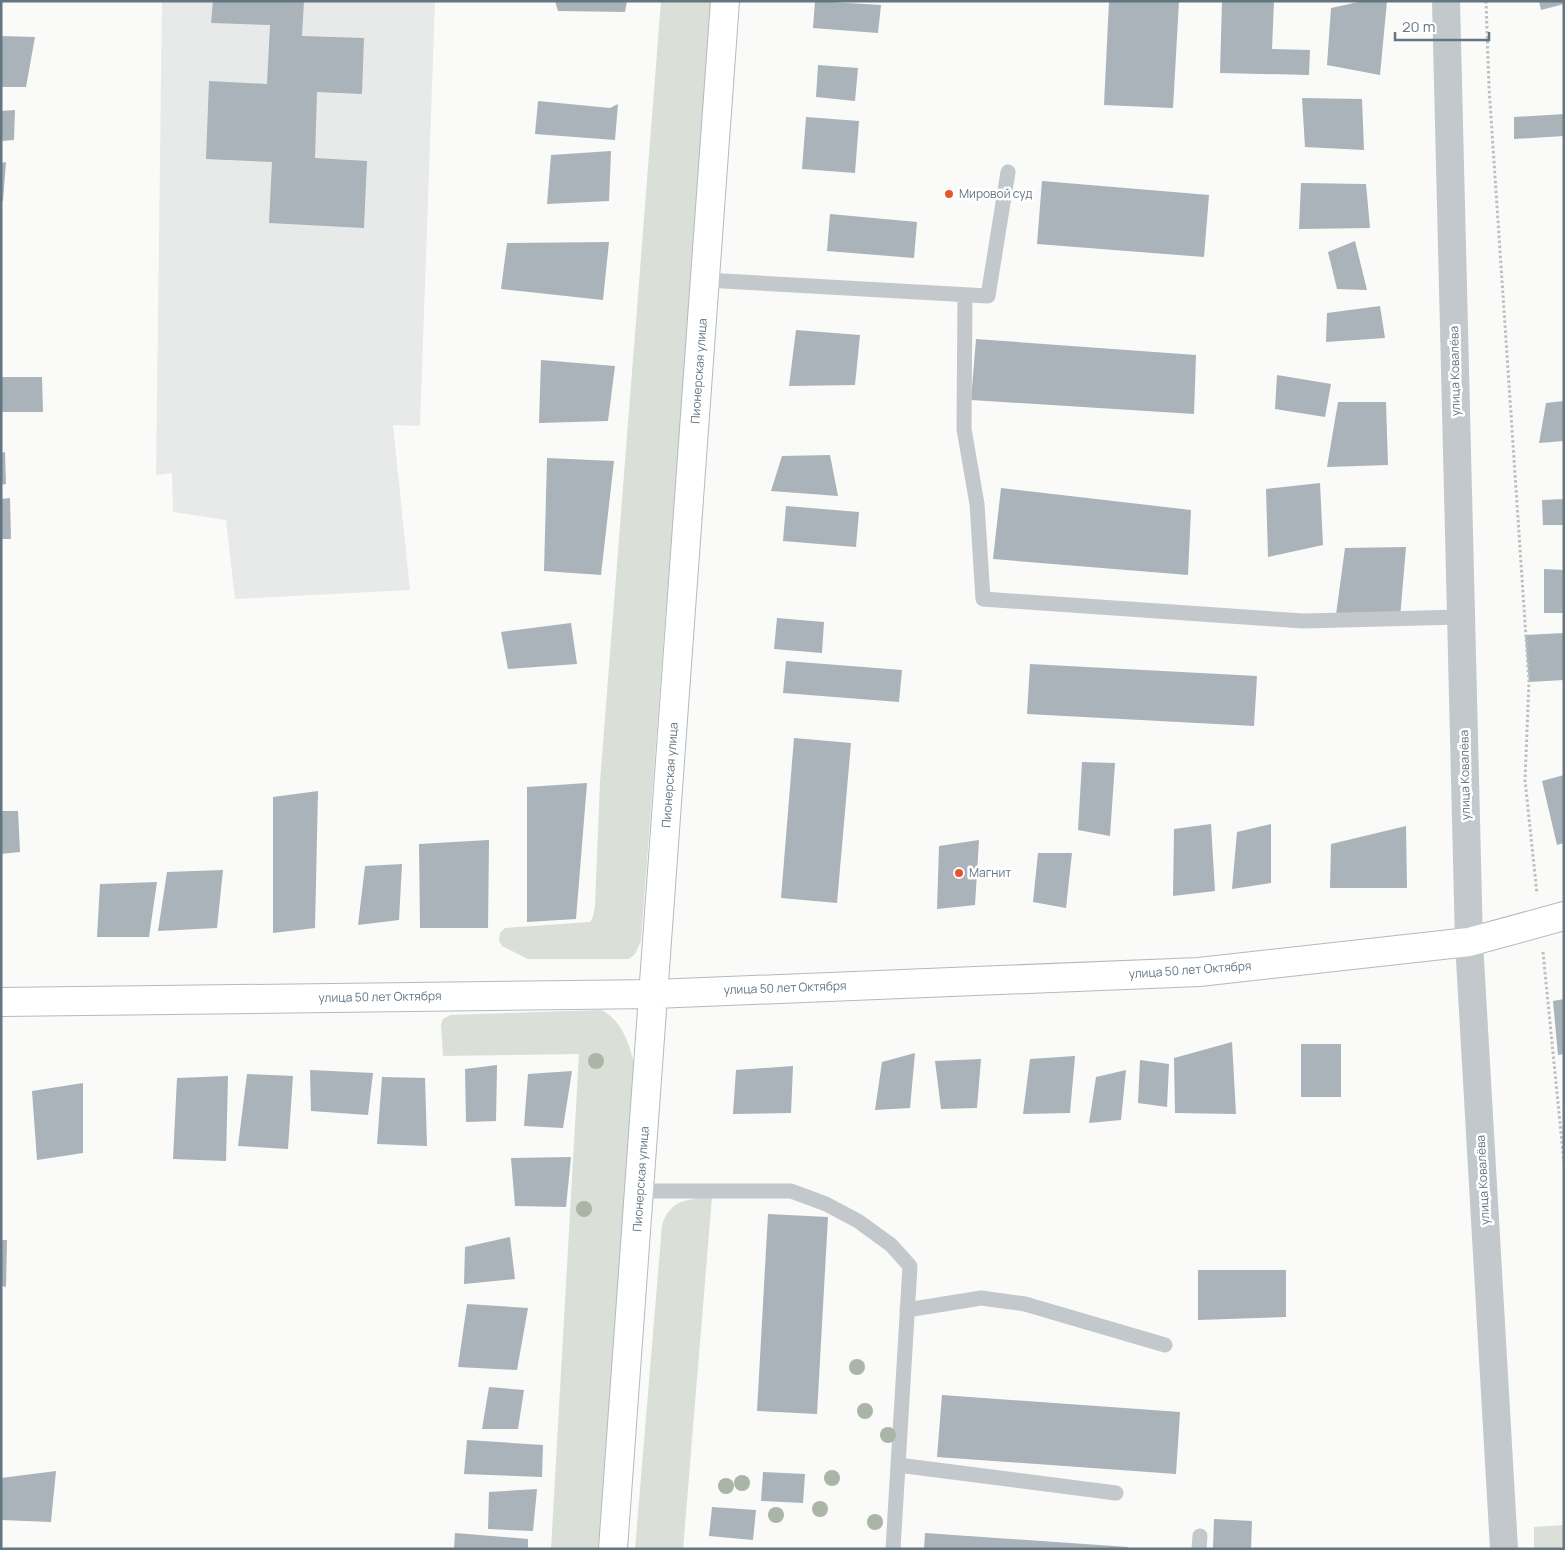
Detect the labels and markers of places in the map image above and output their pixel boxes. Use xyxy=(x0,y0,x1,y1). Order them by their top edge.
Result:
place label: Мировой суд xyxy=(959,185,1033,202)
marker: Мировой суд xyxy=(943,188,955,200)
place label: Магнит xyxy=(969,864,1011,881)
marker: Магнит xyxy=(953,867,965,879)

